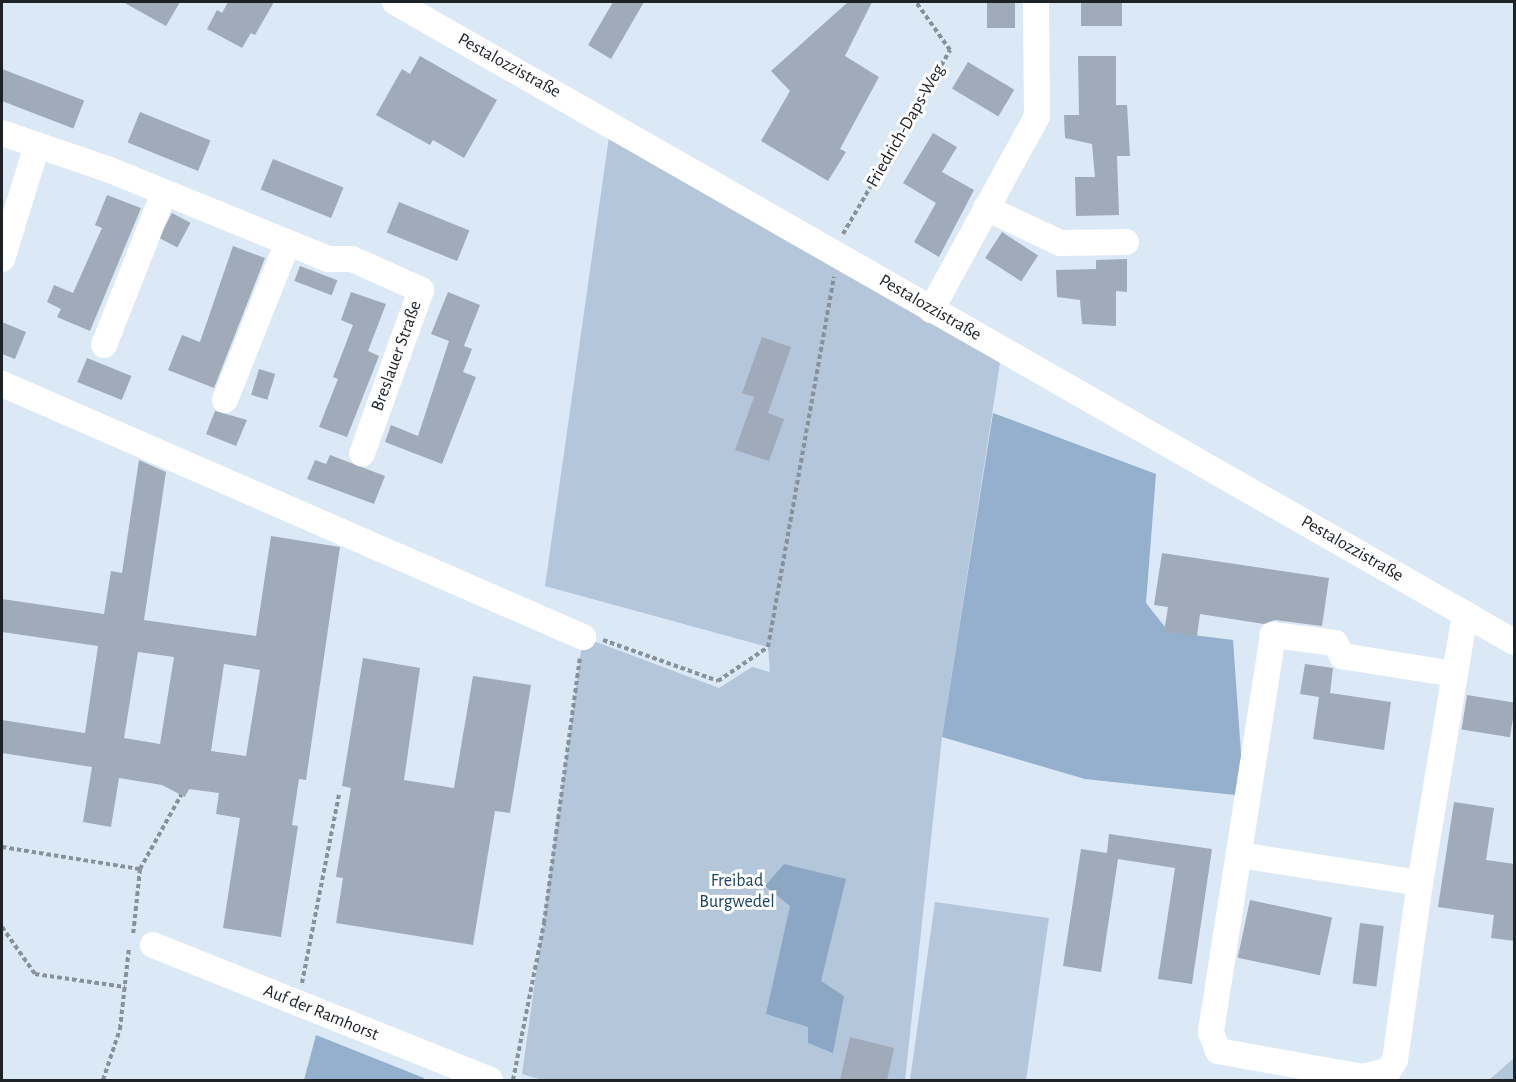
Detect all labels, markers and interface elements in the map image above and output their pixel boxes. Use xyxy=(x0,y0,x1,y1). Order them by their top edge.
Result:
street label: Pestalozzistraße xyxy=(454,29,564,103)
street label: Friedrich-Daps-Weg xyxy=(862,61,950,191)
street label: Pestalozzistraße xyxy=(875,270,985,346)
street label: Breslauer Straße xyxy=(367,298,427,414)
street label: Pestalozzistraße xyxy=(1297,511,1407,587)
park label: Freibad Burgwedel xyxy=(699,871,775,914)
street label: Auf der Ramhorst xyxy=(260,980,382,1046)

